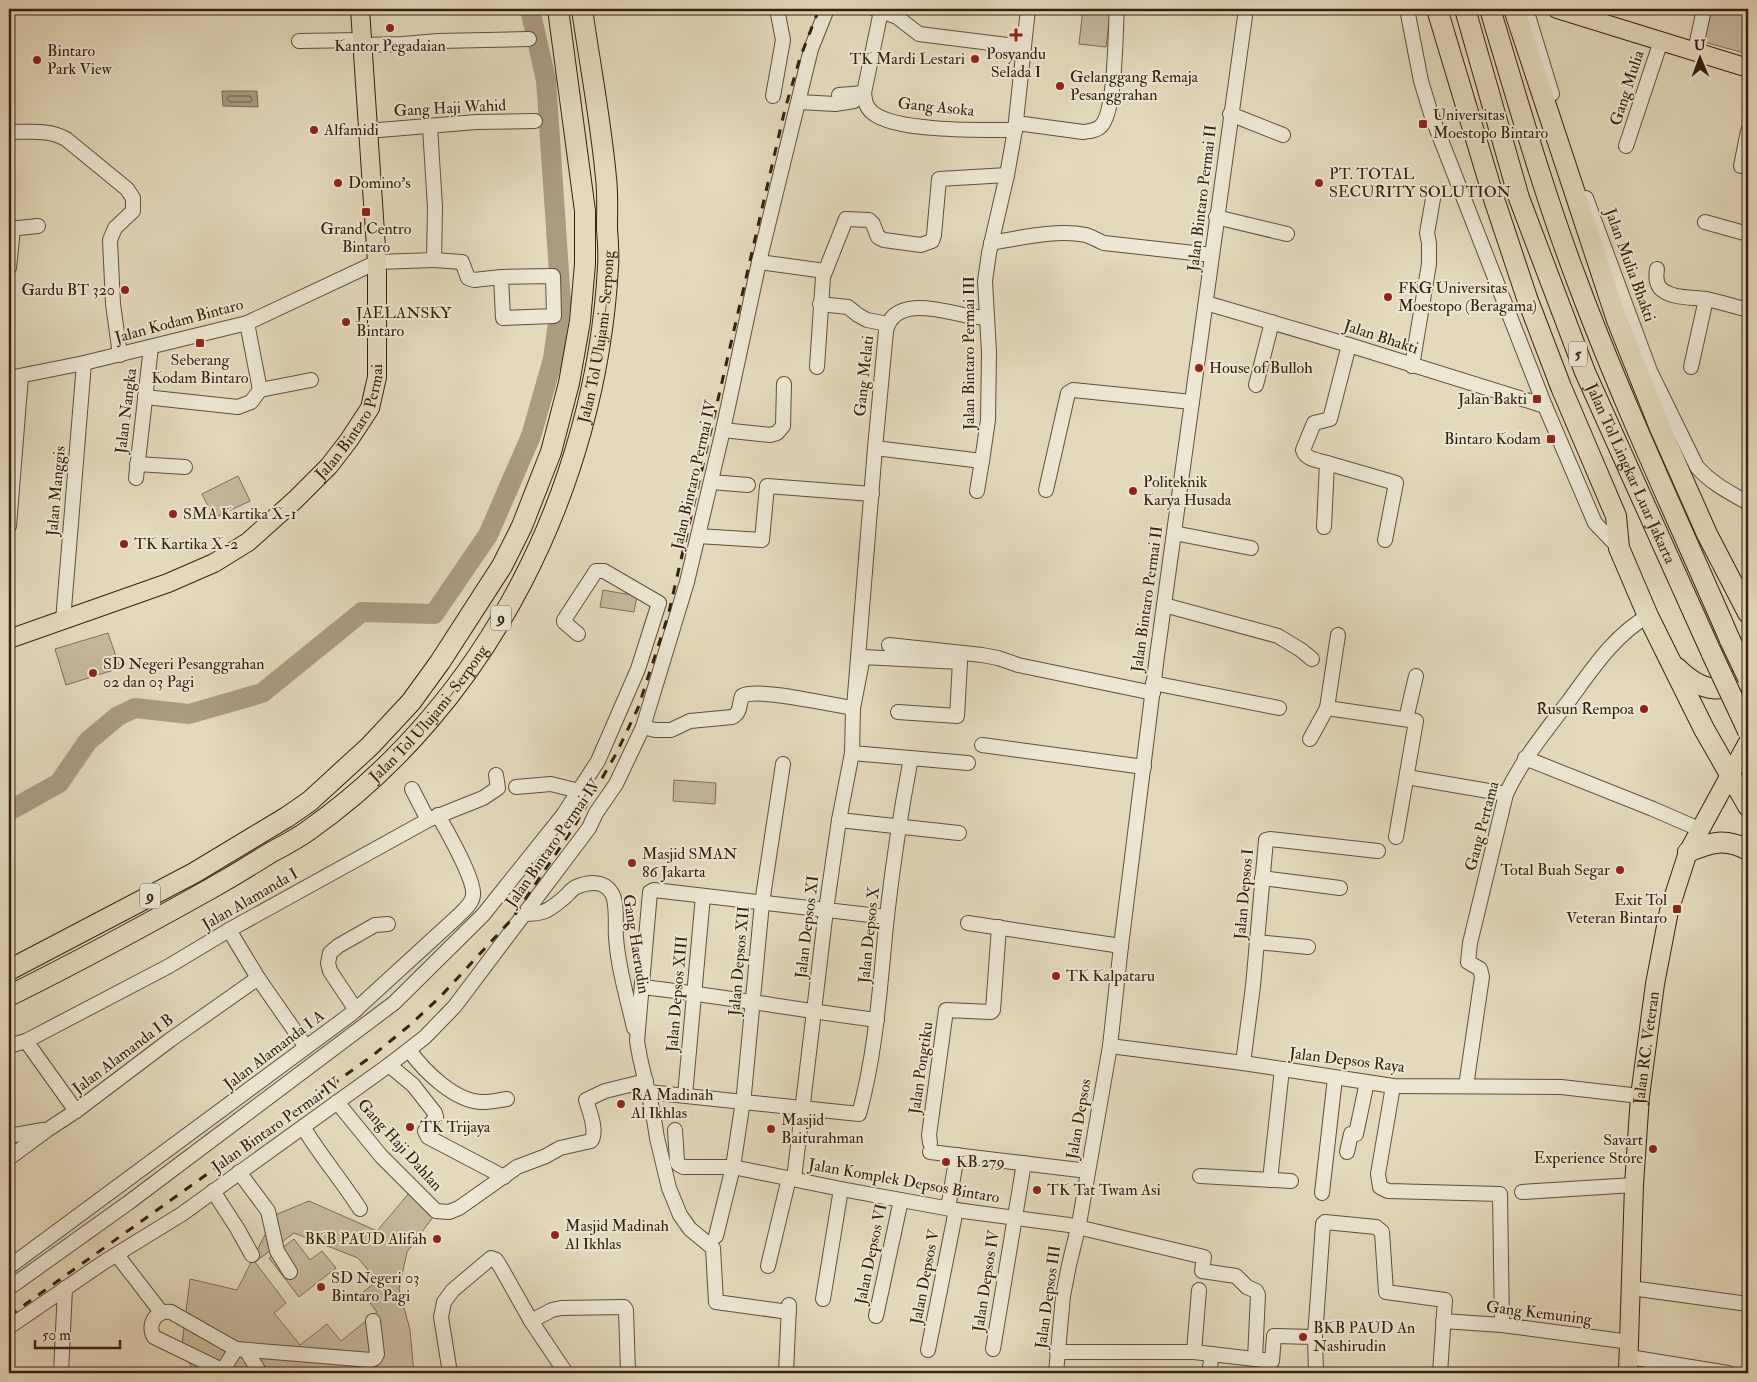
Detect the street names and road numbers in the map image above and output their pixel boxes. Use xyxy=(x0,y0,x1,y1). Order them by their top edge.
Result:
street label: Gang Mulia xyxy=(1605,47,1649,128)
street label: Gang Asoka xyxy=(897,93,976,121)
street label: Gang Haji Wahid xyxy=(393,95,507,121)
street label: Jalan Bintaro Permai II xyxy=(1183,123,1222,274)
street label: Jalan Mulia Bhakti xyxy=(1599,205,1660,325)
street label: Jalan Tol Ulujami–Serpong xyxy=(573,249,619,427)
street label: Jalan Bintaro Permai III xyxy=(959,276,980,431)
street label: Jalan Kodam Bintaro xyxy=(112,294,246,349)
street label: Jalan Bhakti xyxy=(1340,315,1421,359)
street label: Gang Melati xyxy=(850,334,878,418)
road number: 5 xyxy=(1569,342,1587,366)
street label: Jalan Bintaro Permai xyxy=(310,364,387,485)
street label: Jalan Nangka xyxy=(111,367,142,456)
street label: Jalan Tol Lingkar Luar Jakarta xyxy=(1580,379,1680,567)
street label: Jalan Bintaro Permai IV xyxy=(667,398,722,553)
street label: Jalan Manggis xyxy=(42,445,71,538)
street label: Jalan Bintaro Permai II xyxy=(1127,524,1168,675)
road number: 9 xyxy=(491,606,511,630)
street label: Jalan Tol Ulujami–Serpong xyxy=(364,640,493,788)
street label: Jalan Bintaro Permai IV xyxy=(500,774,606,913)
street label: Gang Pertama xyxy=(1460,779,1504,873)
street label: Jalan Depsos I xyxy=(1230,848,1259,941)
street label: Jalan Alamanda I xyxy=(198,864,302,936)
street label: Jalan Depsos XI xyxy=(791,874,824,981)
road number: 9 xyxy=(140,884,160,908)
street label: Jalan Depsos X xyxy=(854,885,885,985)
street label: Gang Haerudin xyxy=(618,893,654,995)
street label: Jalan Depsos XII xyxy=(724,905,755,1018)
street label: Jalan Depsos XIII xyxy=(662,935,693,1054)
street label: Jalan RC. Veteran xyxy=(1629,990,1664,1106)
street label: Jalan Alamanda I A xyxy=(219,1006,329,1096)
street label: Jalan Alamanda I B xyxy=(68,1010,178,1100)
street label: Jalan Pongtiku xyxy=(904,1021,938,1117)
street label: Jalan Depsos Raya xyxy=(1287,1043,1406,1078)
street label: Jalan Bintaro Permai IV xyxy=(207,1073,345,1178)
street label: Jalan Depsos xyxy=(1062,1077,1097,1162)
street label: Gang Haji Dahlan xyxy=(353,1095,447,1195)
street label: Jalan Komplek Depsos Bintaro xyxy=(806,1154,1001,1209)
street label: Jalan Depsos VI xyxy=(850,1202,892,1307)
street label: Jalan Depsos V xyxy=(906,1227,945,1327)
street label: Jalan Depsos IV xyxy=(968,1228,1005,1334)
street label: Jalan Depsos III xyxy=(1031,1244,1066,1351)
street label: Gang Kemuning xyxy=(1485,1297,1594,1330)

